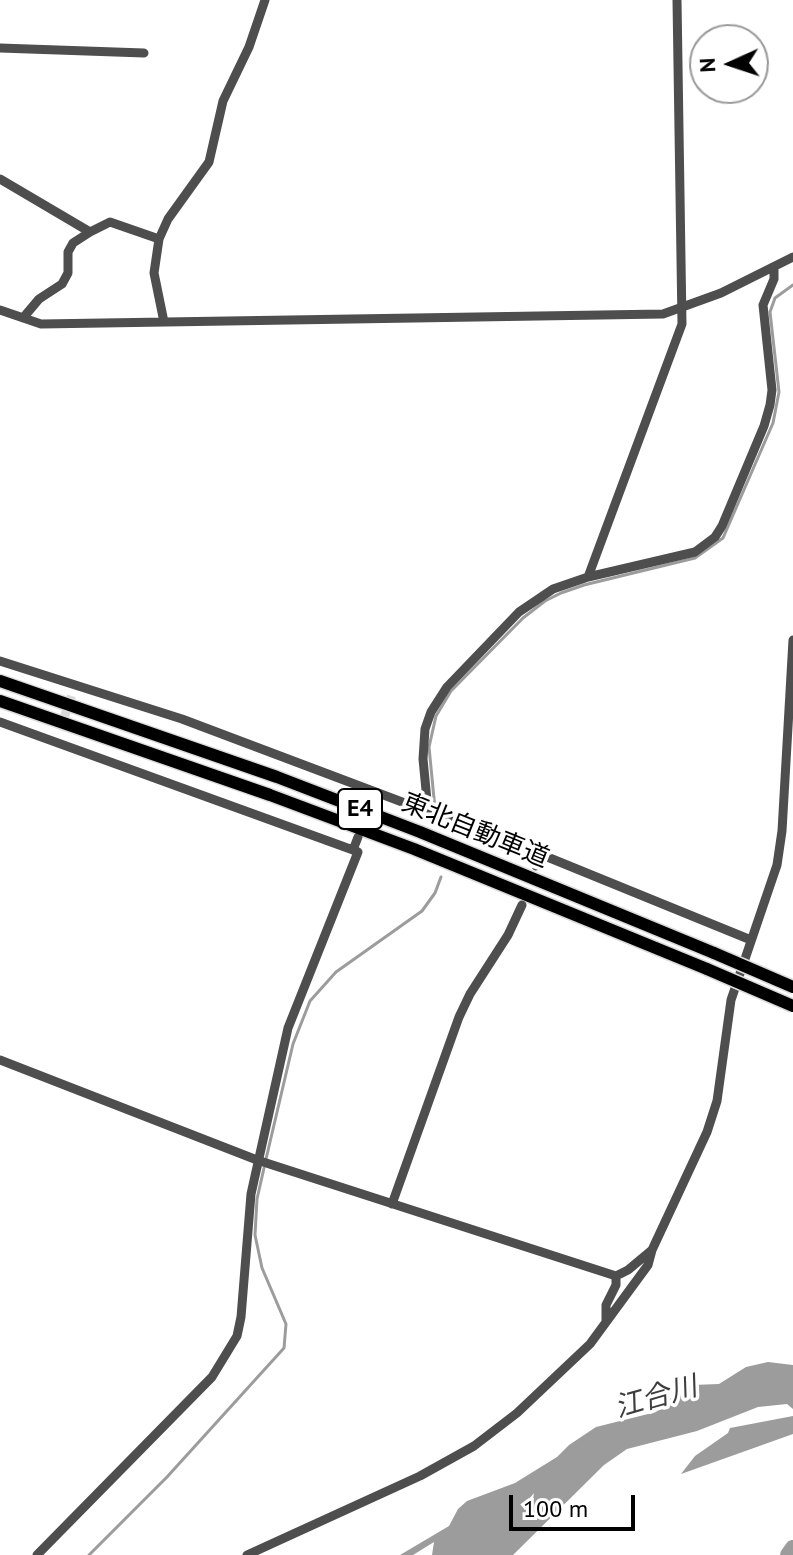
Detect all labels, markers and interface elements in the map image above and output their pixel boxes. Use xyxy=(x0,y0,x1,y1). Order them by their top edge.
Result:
north arrow xyxy=(689,24,769,104)
text: N xyxy=(693,57,721,73)
street label: 東北自動車道 xyxy=(397,787,553,875)
road number: E4 xyxy=(338,789,382,829)
water label: 江合川 xyxy=(611,1370,701,1426)
scale bar xyxy=(513,1479,639,1529)
text: 100 m xyxy=(523,1493,588,1524)

